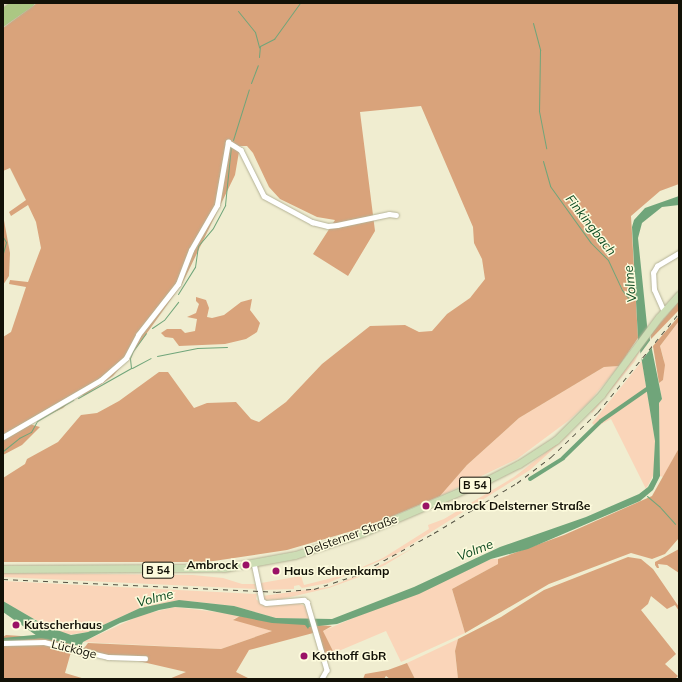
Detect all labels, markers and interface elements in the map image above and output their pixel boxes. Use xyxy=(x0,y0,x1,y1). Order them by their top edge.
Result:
water label: Finkingbach xyxy=(562,191,620,259)
water label: Volme xyxy=(620,265,640,303)
road number: B 54 xyxy=(459,476,491,494)
place label: Ambrock Delsterner Straße xyxy=(434,499,590,513)
marker: Ambrock Delsterner Straße xyxy=(421,501,431,511)
street label: Delsterner Straße xyxy=(303,512,399,558)
water label: Volme xyxy=(455,536,495,564)
place label: Ambrock xyxy=(186,558,238,572)
marker: Ambrock xyxy=(241,560,251,570)
road number: B 54 xyxy=(142,561,174,579)
place label: Haus Kehrenkamp xyxy=(284,564,389,578)
marker: Haus Kehrenkamp xyxy=(271,566,281,576)
water label: Volme xyxy=(135,586,175,610)
place label: Kutscherhaus xyxy=(24,618,102,632)
marker: Kutscherhaus xyxy=(11,620,21,630)
street label: Lücköge xyxy=(50,636,98,662)
place label: Kotthoff GbR xyxy=(312,649,387,663)
marker: Kotthoff GbR xyxy=(299,651,309,661)

